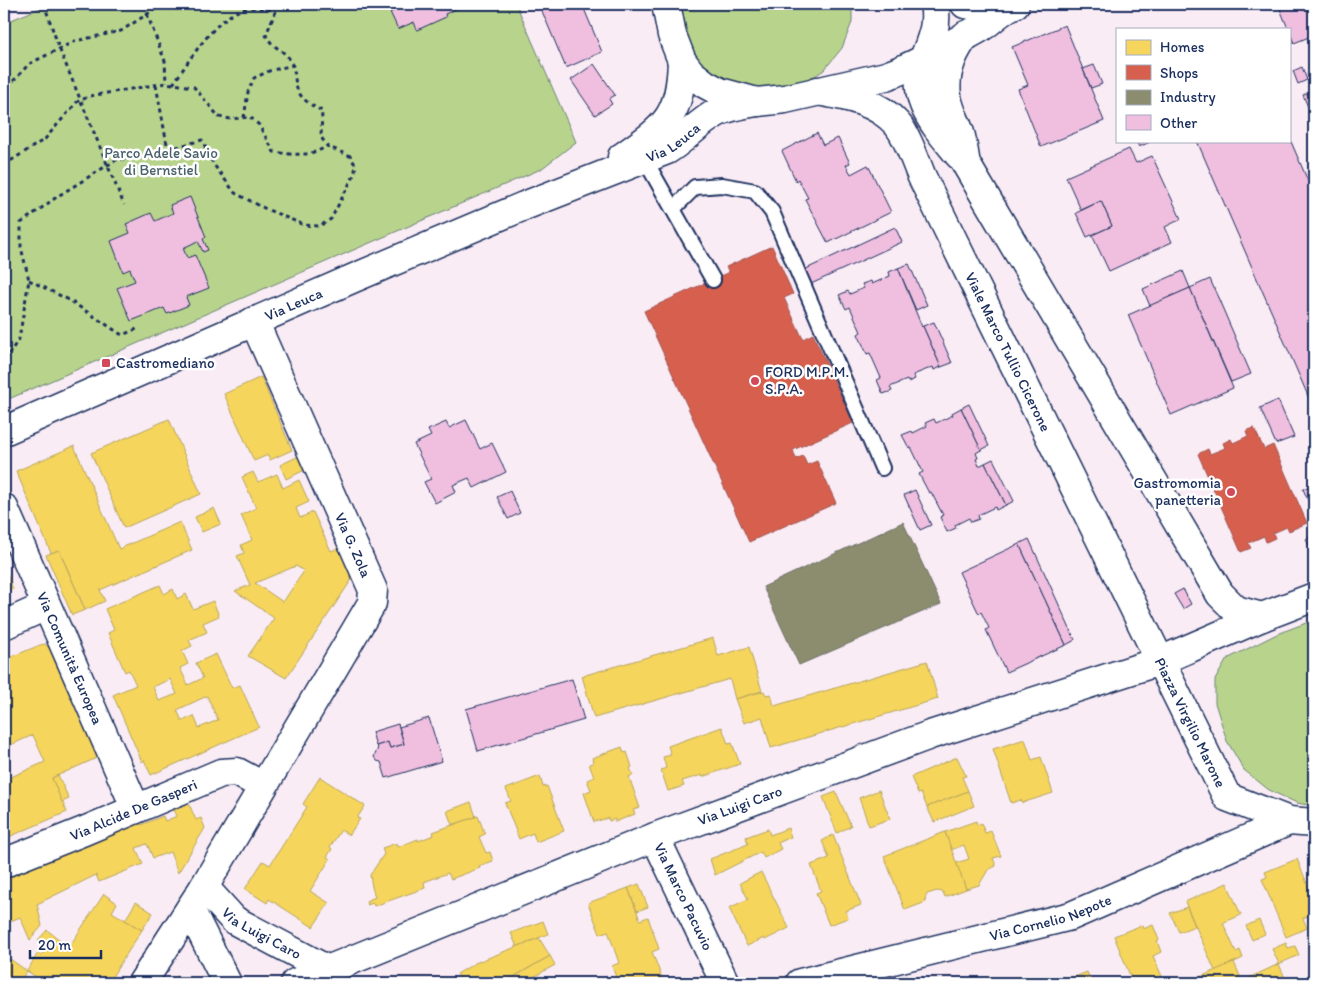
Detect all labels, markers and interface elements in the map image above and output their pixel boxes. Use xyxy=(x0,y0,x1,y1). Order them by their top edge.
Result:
legend xyxy=(1116,28,1290,142)
text: Homes xyxy=(1160,38,1205,56)
text: Shops xyxy=(1160,64,1199,82)
text: Industry xyxy=(1160,88,1216,106)
text: Other xyxy=(1160,114,1197,132)
street label: Via Leuca xyxy=(644,118,704,166)
park label: Parco Adele Savio di Bernstiel xyxy=(104,144,218,179)
street label: Viale Marco Tullio Cicerone xyxy=(961,269,1055,434)
street label: Via Leuca xyxy=(262,284,326,325)
place label: Castromediano xyxy=(116,354,215,372)
marker: Castromediano xyxy=(100,357,112,369)
place label: FORD M.P.M. S.P.A. xyxy=(765,363,849,398)
marker: FORD M.P.M. S.P.A. xyxy=(749,375,761,387)
place label: Gastromomia panetteria xyxy=(1133,474,1222,509)
marker: Gastromomia panetteria xyxy=(1225,486,1237,498)
street label: Via G. Zola xyxy=(331,510,375,580)
street label: Via Comunità Europea xyxy=(33,589,107,727)
street label: Piazza Virgilio Marone xyxy=(1151,654,1230,790)
street label: Via Alcide De Gasperi xyxy=(67,775,200,845)
street label: Via Luigi Caro xyxy=(695,782,785,829)
street label: Via Marco Pacuvio xyxy=(650,840,717,953)
street label: Via Cornelio Nepote xyxy=(988,890,1114,945)
street label: Via Luigi Caro xyxy=(218,904,304,963)
scale bar xyxy=(30,927,101,959)
text: 20 m xyxy=(38,936,72,954)

